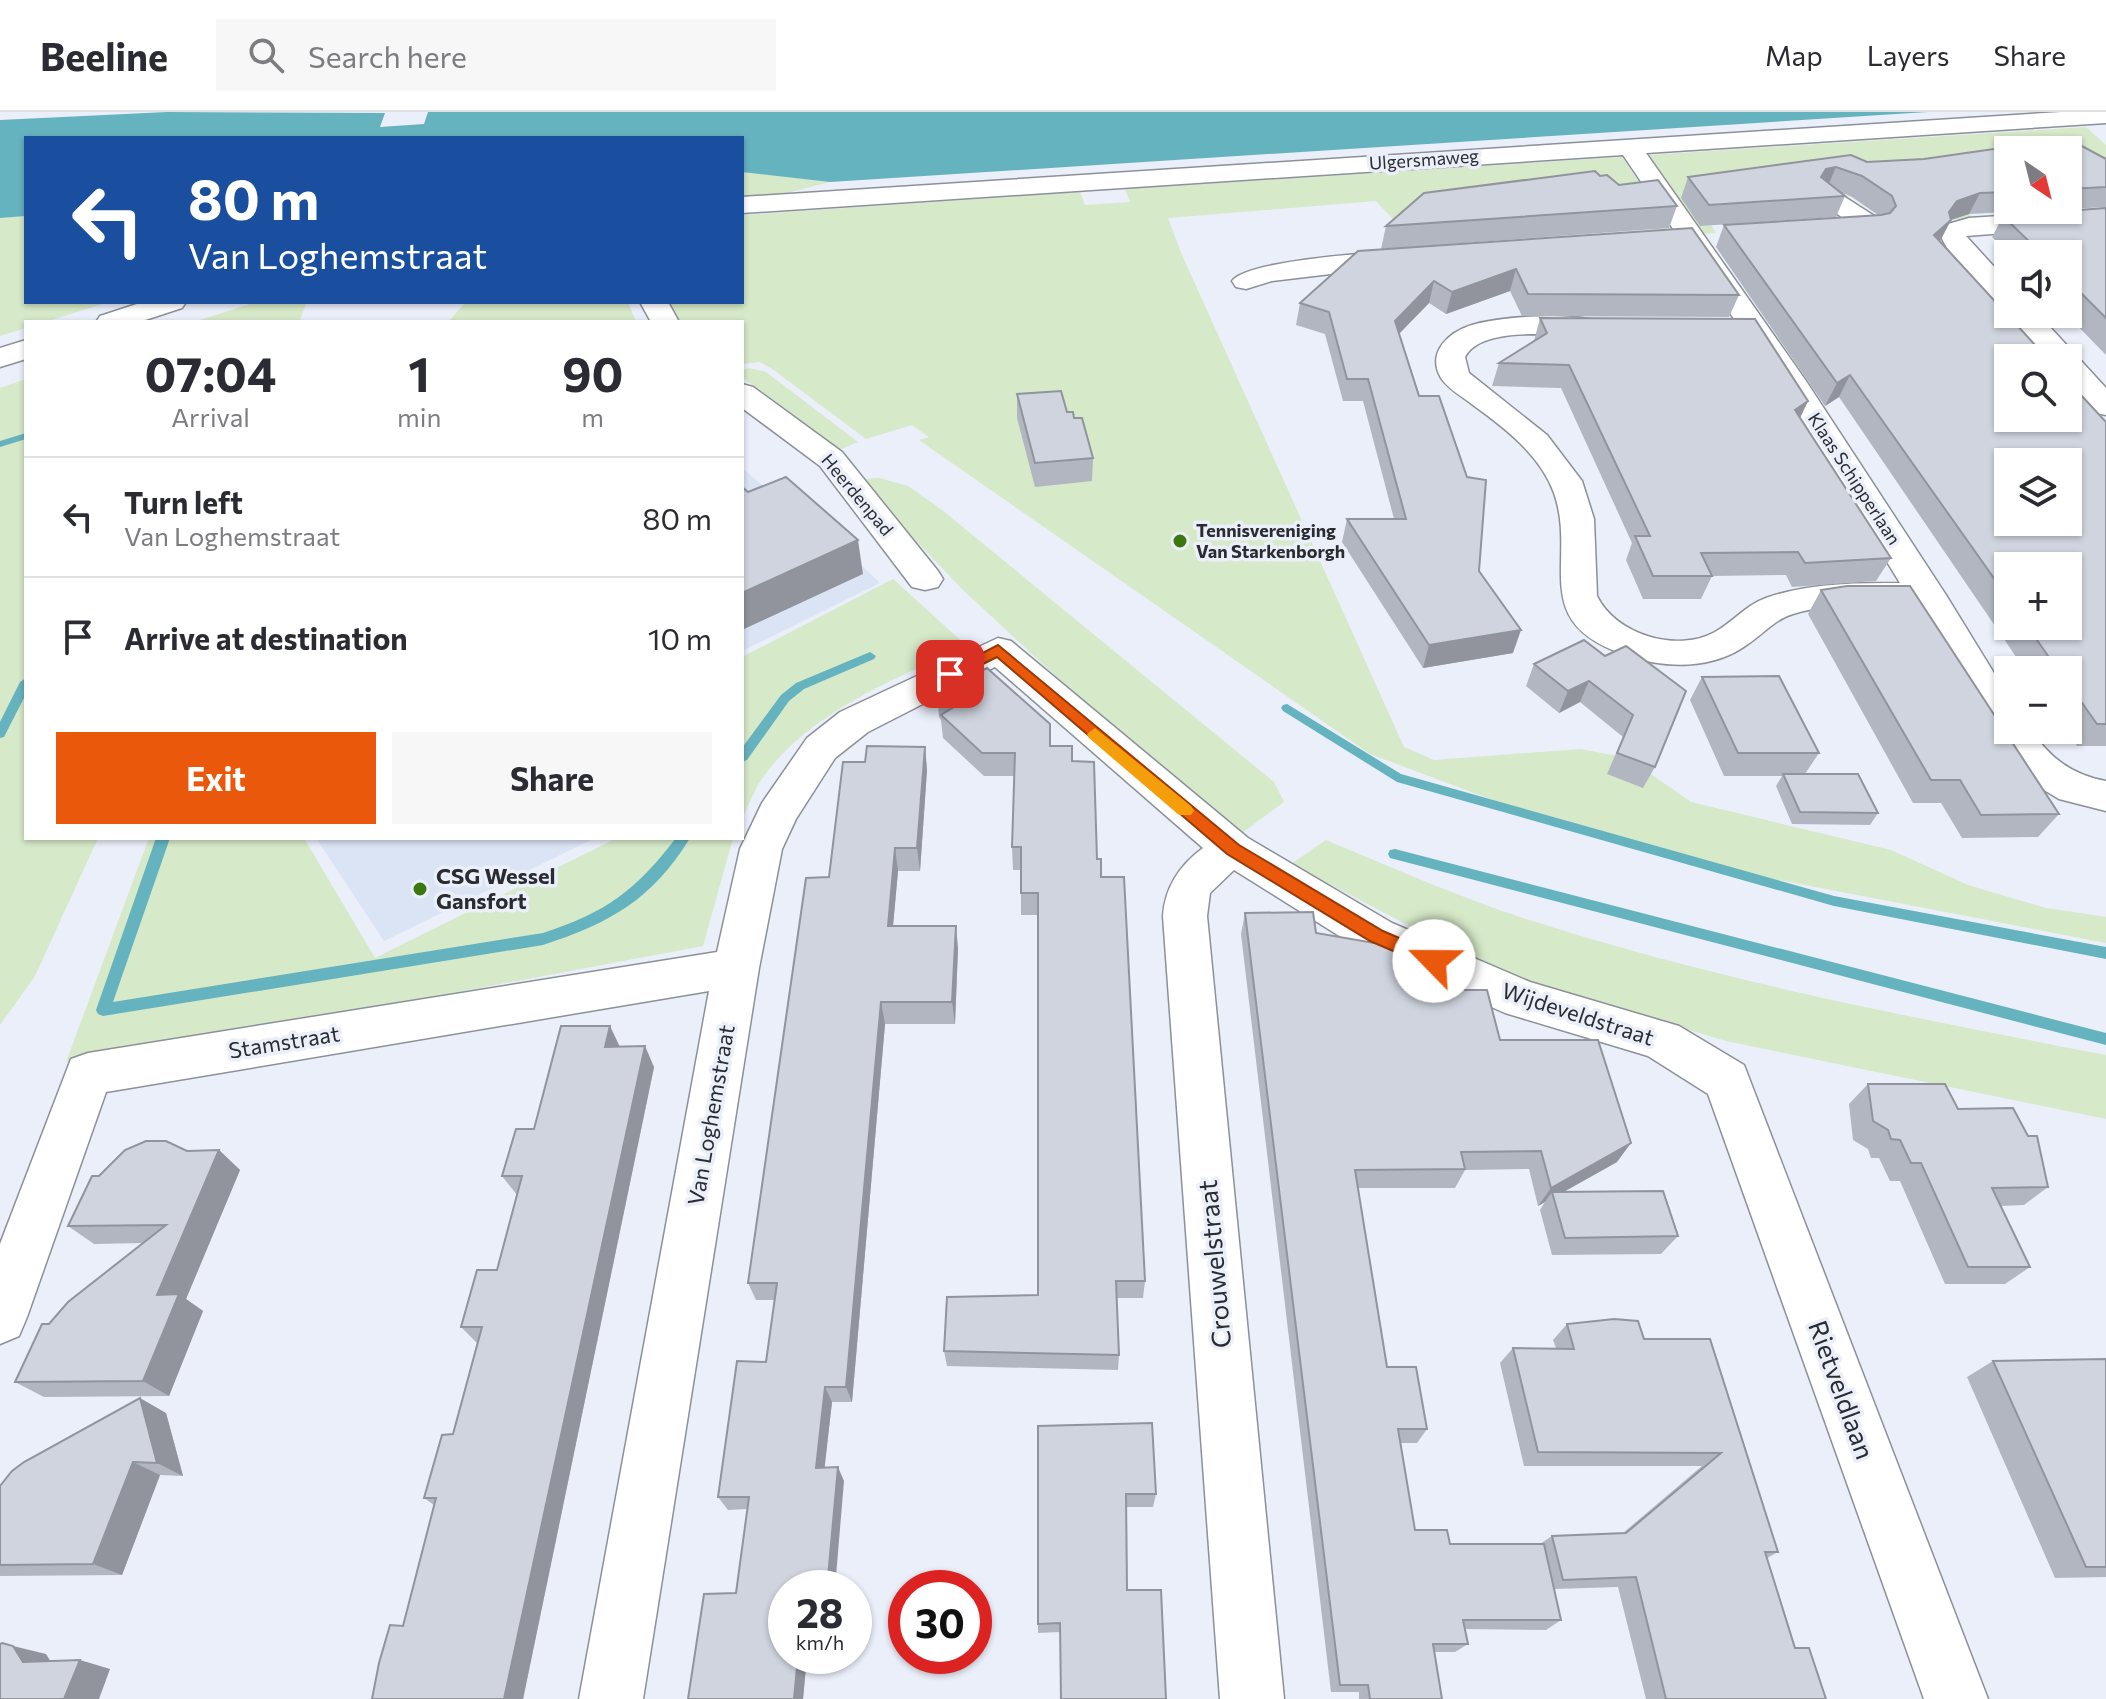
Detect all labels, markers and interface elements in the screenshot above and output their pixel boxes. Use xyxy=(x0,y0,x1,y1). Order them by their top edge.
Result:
search box xyxy=(216,19,776,91)
text: Beeline xyxy=(40,32,168,79)
icon: search xyxy=(244,33,288,77)
text: Search here xyxy=(308,37,467,74)
text: Map xyxy=(1765,38,1823,72)
text: Layers xyxy=(1867,38,1949,72)
text: Share xyxy=(1993,38,2066,72)
north arrow xyxy=(1994,136,2082,224)
map controls xyxy=(1994,136,2082,744)
street label: Ulgersmaweg xyxy=(1368,144,1480,174)
text: 80 m xyxy=(188,163,319,232)
icon: left xyxy=(56,168,160,272)
text: Van Loghemstraat xyxy=(188,232,487,276)
button: sound xyxy=(1994,240,2082,328)
text: 07:04 xyxy=(145,343,276,402)
text: 1 xyxy=(408,343,430,402)
text: 90 xyxy=(562,343,623,402)
button: search xyxy=(1994,344,2082,432)
text: Arrival xyxy=(171,401,250,432)
text: min xyxy=(397,401,441,432)
text: m xyxy=(581,401,604,432)
street label: Klaas Schipperlaan xyxy=(1804,408,1906,549)
button: layers xyxy=(1994,448,2082,536)
street label: Heerdenpad xyxy=(817,449,898,540)
text: Turn left xyxy=(124,483,243,520)
icon: left xyxy=(56,495,100,539)
text: 80 m xyxy=(642,499,712,536)
place label: Tennisvereniging Van Starkenborgh xyxy=(1196,519,1345,562)
text: Van Loghemstraat xyxy=(124,520,340,551)
marker: Tennisvereniging Van Starkenborgh xyxy=(1171,532,1189,550)
button: + xyxy=(1994,552,2082,640)
icon: arrive xyxy=(56,615,100,659)
text: Arrive at destination xyxy=(124,619,408,656)
text: 10 m xyxy=(648,619,712,656)
pin xyxy=(916,640,984,708)
icon: arrive xyxy=(928,652,972,696)
button: − xyxy=(1994,656,2082,744)
button: Exit xyxy=(56,732,376,824)
button: Share xyxy=(392,732,712,824)
place label: CSG Wessel Gansfort xyxy=(436,862,556,914)
marker: CSG Wessel Gansfort xyxy=(411,880,429,898)
position arrow xyxy=(1392,919,1476,1003)
street label: Wijdeveldstraat xyxy=(1499,976,1658,1051)
street label: Stamstraat xyxy=(227,1019,341,1064)
street label: Van Loghemstraat xyxy=(681,1022,740,1207)
street label: Crouwelstraat xyxy=(1191,1179,1236,1350)
street label: Rietveldlaan xyxy=(1803,1316,1882,1463)
speed limit sign: 30 xyxy=(888,1570,992,1674)
text: 28 xyxy=(796,1587,844,1636)
text: km/h xyxy=(796,1630,844,1654)

